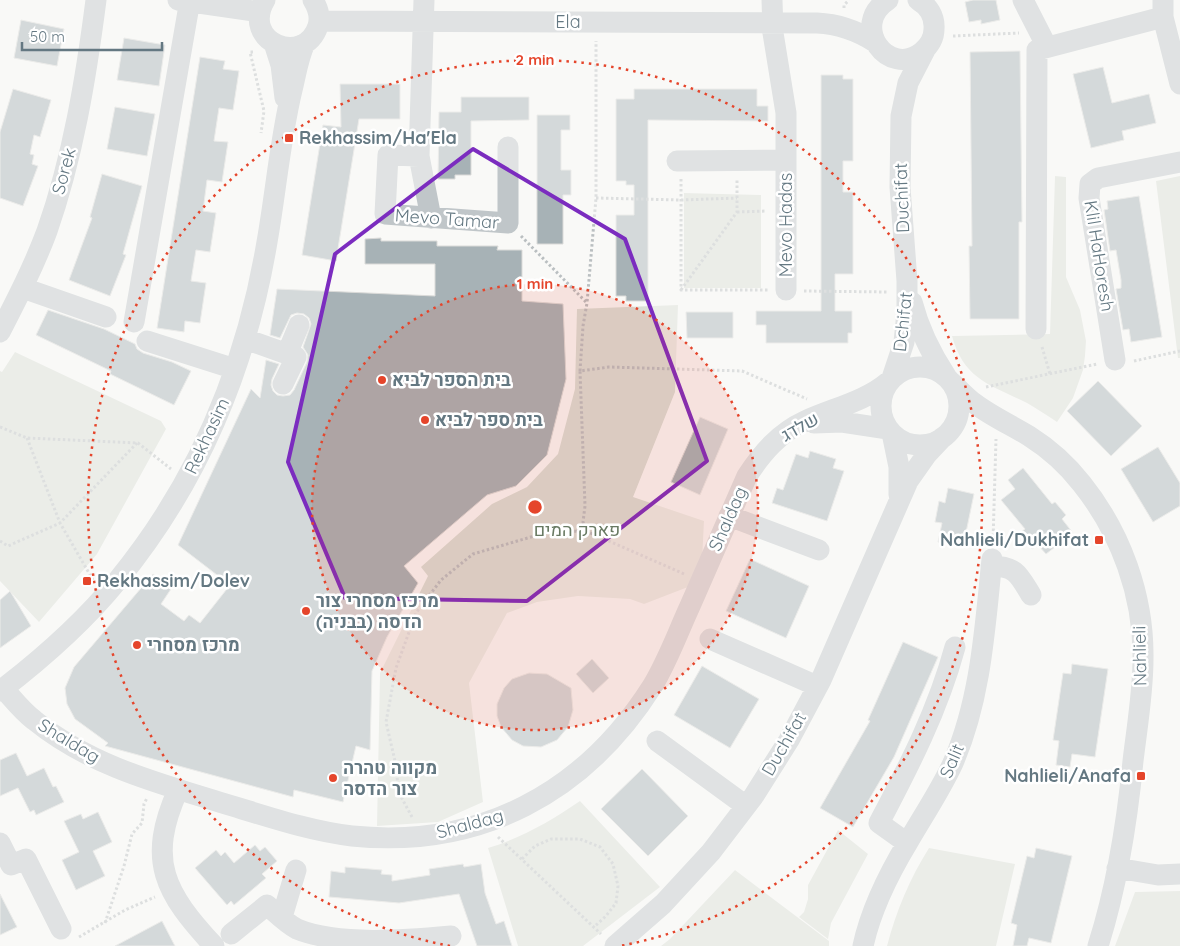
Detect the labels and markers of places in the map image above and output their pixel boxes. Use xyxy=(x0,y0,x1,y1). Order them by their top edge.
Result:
place label: Rekhassim/Ha'Ela xyxy=(299,126,457,149)
marker: Rekhassim/Ha'Ela xyxy=(283,132,295,144)
place label: בית הספר לביא xyxy=(392,368,511,391)
marker: בית הספר לביא xyxy=(376,374,388,386)
place label: בית ספר לביא xyxy=(435,408,543,431)
marker: בית ספר לביא xyxy=(419,414,431,426)
centre of rings xyxy=(526,498,544,516)
place label: Nahlieli/Dukhifat xyxy=(940,528,1089,551)
marker: Nahlieli/Dukhifat xyxy=(1093,534,1105,546)
place label: Rekhassim/Dolev xyxy=(97,569,250,592)
marker: Rekhassim/Dolev xyxy=(81,575,93,587)
place label: מרכז מסחרי צור הדסה (בבניה) xyxy=(316,589,439,633)
marker: מרכז מסחרי צור הדסה (בבניה) xyxy=(300,605,312,617)
place label: מרכז מסחרי xyxy=(147,633,240,656)
marker: מרכז מסחרי xyxy=(131,639,143,651)
place label: מקווה טהרה צור הדסה xyxy=(343,756,437,800)
place label: Nahlieli/Anafa xyxy=(1004,764,1131,787)
marker: Nahlieli/Anafa xyxy=(1135,770,1147,782)
marker: מקווה טהרה צור הדסה xyxy=(327,772,339,784)

